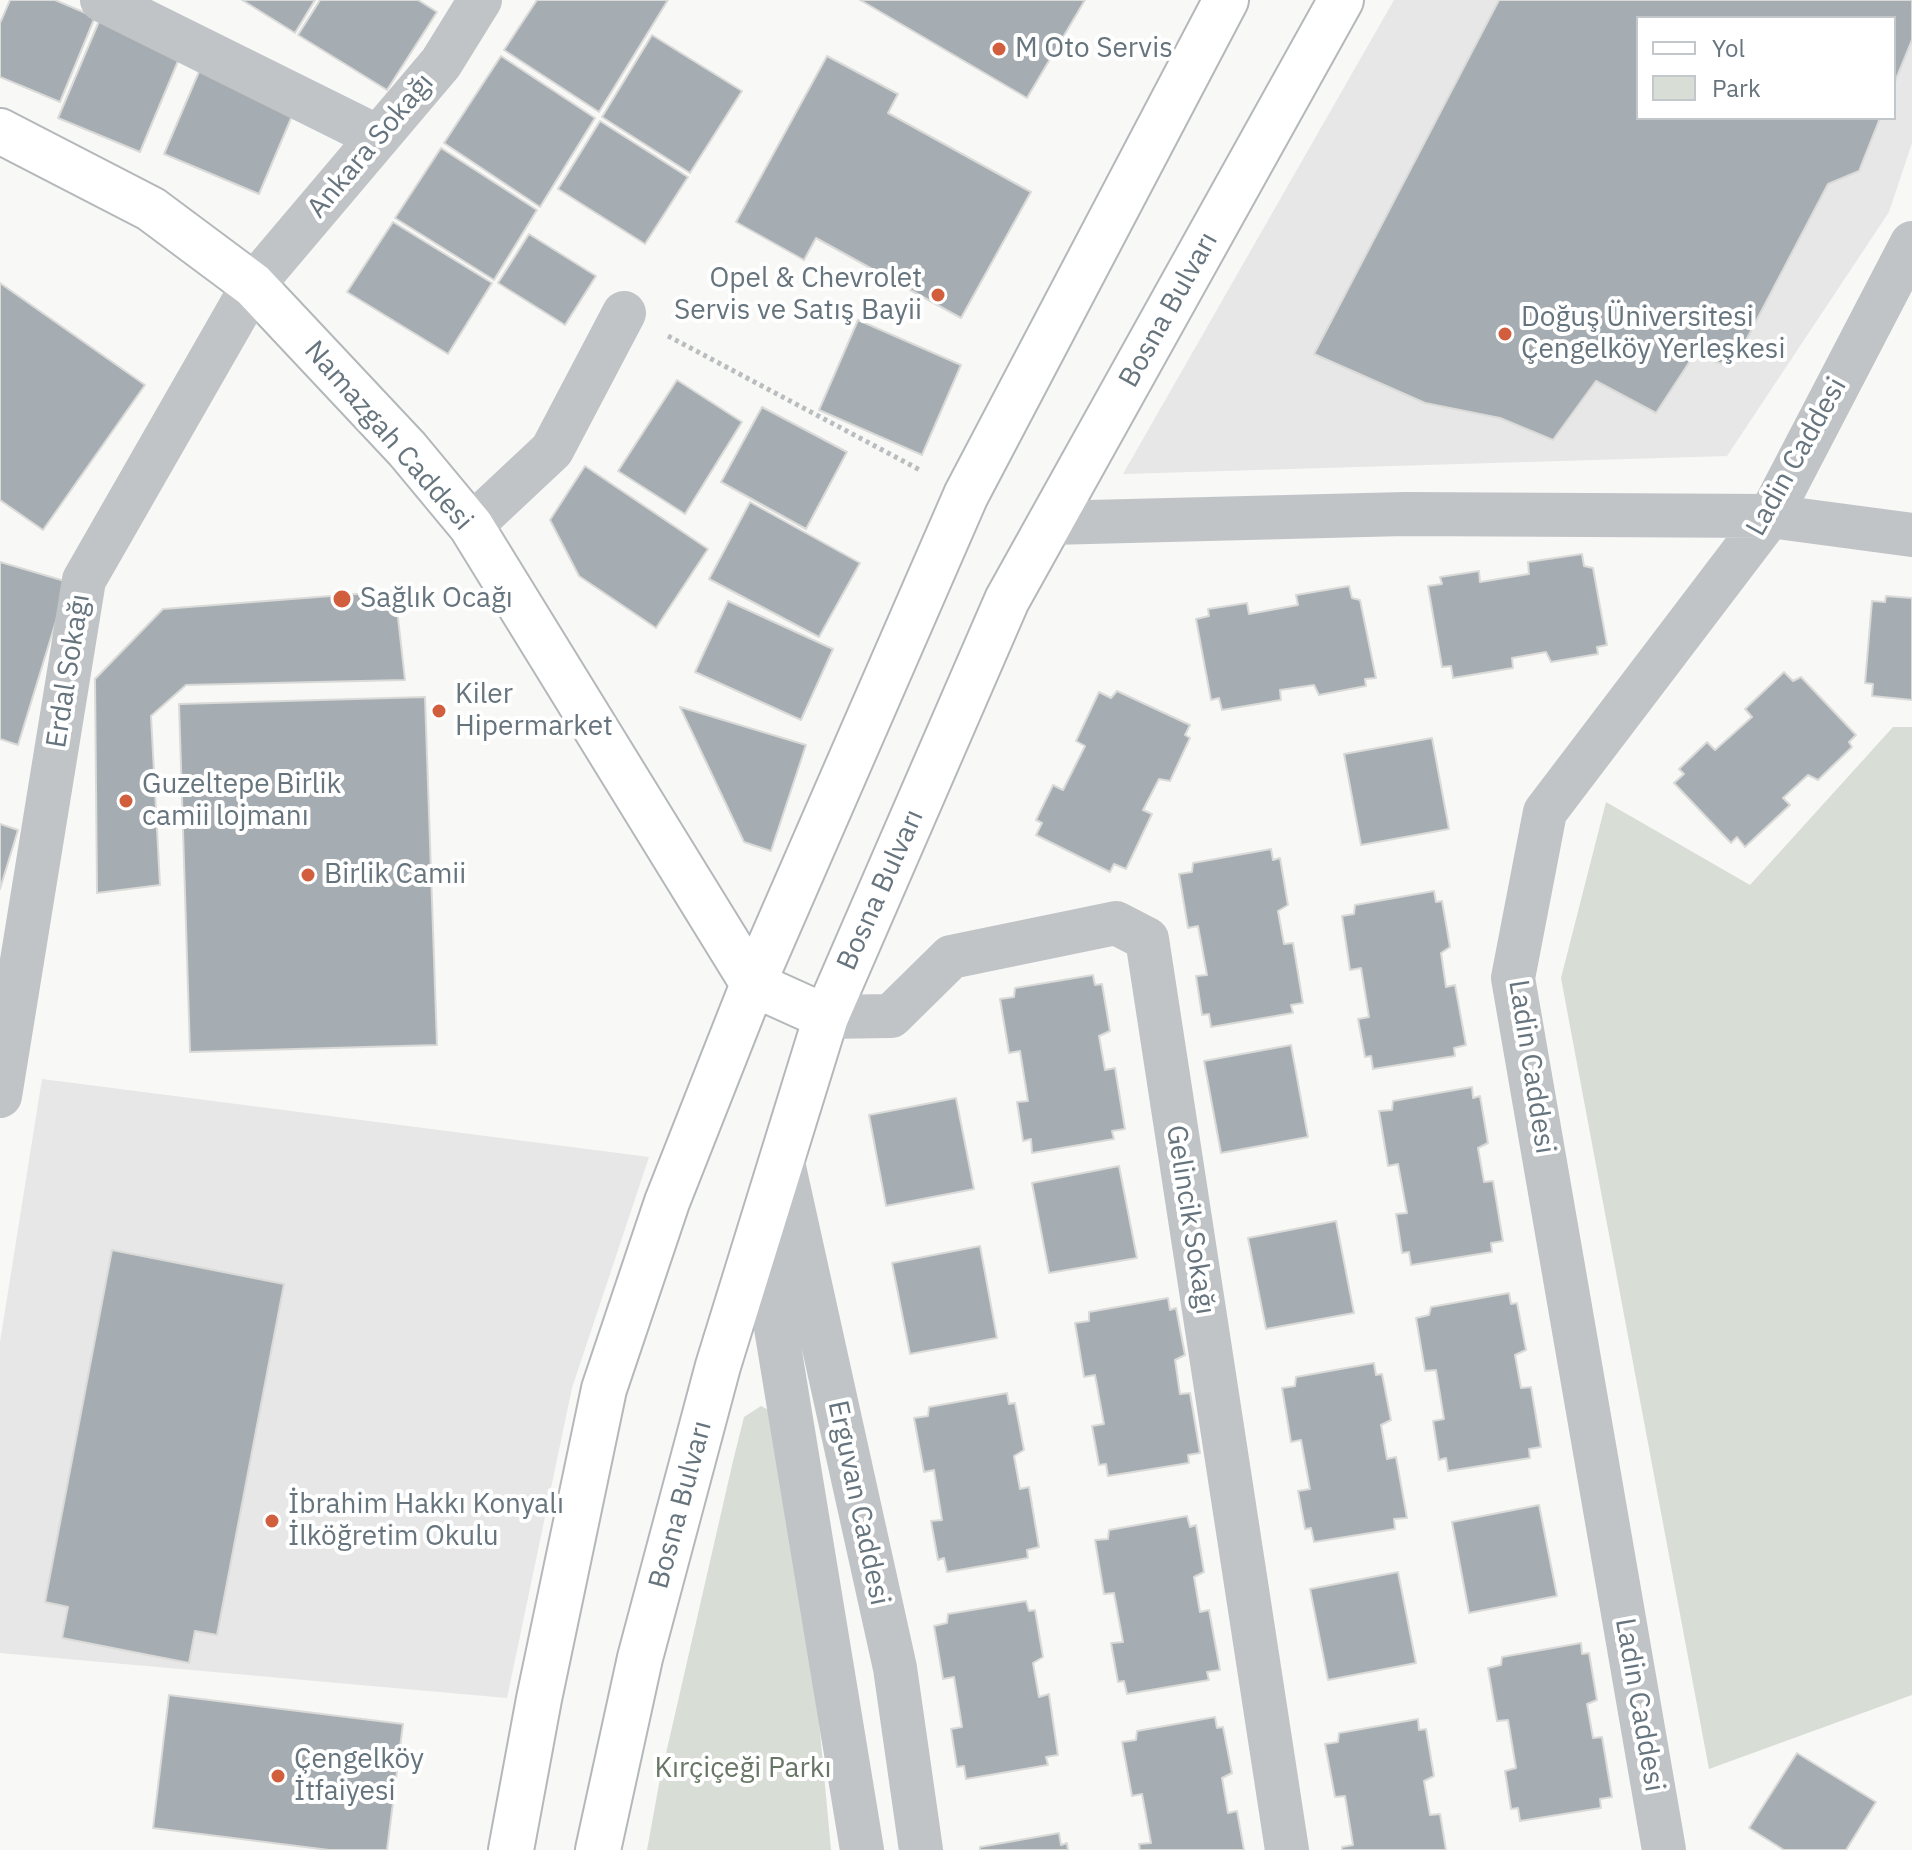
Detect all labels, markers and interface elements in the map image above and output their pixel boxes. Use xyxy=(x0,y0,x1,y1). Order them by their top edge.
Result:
legend xyxy=(1636,16,1896,120)
place label: M Oto Servis xyxy=(1015,32,1173,66)
text: Yol xyxy=(1712,32,1745,64)
marker: M Oto Servis xyxy=(990,40,1008,58)
street label: Ankara Sokağı xyxy=(301,67,441,225)
text: Park xyxy=(1712,72,1761,104)
street label: Bosna Bulvarı xyxy=(1113,226,1225,394)
place label: Opel & Chevrolet Servis ve Satış Bayii xyxy=(674,262,922,328)
marker: Opel & Chevrolet Servis ve Satış Bayii xyxy=(929,286,947,304)
place label: Doğuş Üniversitesi Çengelköy Yerleşkesi xyxy=(1521,301,1785,367)
marker: Doğuş Üniversitesi Çengelköy Yerleşkesi xyxy=(1496,325,1514,343)
street label: Namazgah Caddesi xyxy=(297,334,479,538)
street label: Ladin Caddesi xyxy=(1740,372,1854,542)
place label: Sağlık Ocağı xyxy=(360,582,513,616)
marker: Sağlık Ocağı xyxy=(331,588,353,610)
street label: Erdal Sokağı xyxy=(40,592,98,750)
place label: Kiler Hipermarket xyxy=(455,678,613,744)
marker: Kiler Hipermarket xyxy=(430,702,448,720)
place label: Guzeltepe Birlik camii lojmanı xyxy=(142,768,341,834)
marker: Guzeltepe Birlik camii lojmanı xyxy=(117,792,135,810)
street label: Bosna Bulvarı xyxy=(831,804,931,976)
place label: Birlik Camii xyxy=(324,858,466,892)
marker: Birlik Camii xyxy=(299,866,317,884)
street label: Ladin Caddesi xyxy=(1501,978,1561,1156)
street label: Gelincik Sokağı xyxy=(1158,1123,1222,1317)
street label: Erguvan Caddesi xyxy=(820,1398,896,1608)
street label: Bosna Bulvarı xyxy=(642,1417,720,1593)
place label: İbrahim Hakkı Konyalı İlköğretim Okulu xyxy=(288,1488,564,1554)
marker: İbrahim Hakkı Konyalı İlköğretim Okulu xyxy=(263,1512,281,1530)
street label: Ladin Caddesi xyxy=(1607,1616,1671,1794)
place label: Çengelköy İtfaiyesi xyxy=(294,1743,424,1809)
park label: Kırçiçeği Parkı xyxy=(654,1752,832,1786)
marker: Çengelköy İtfaiyesi xyxy=(269,1767,287,1785)

